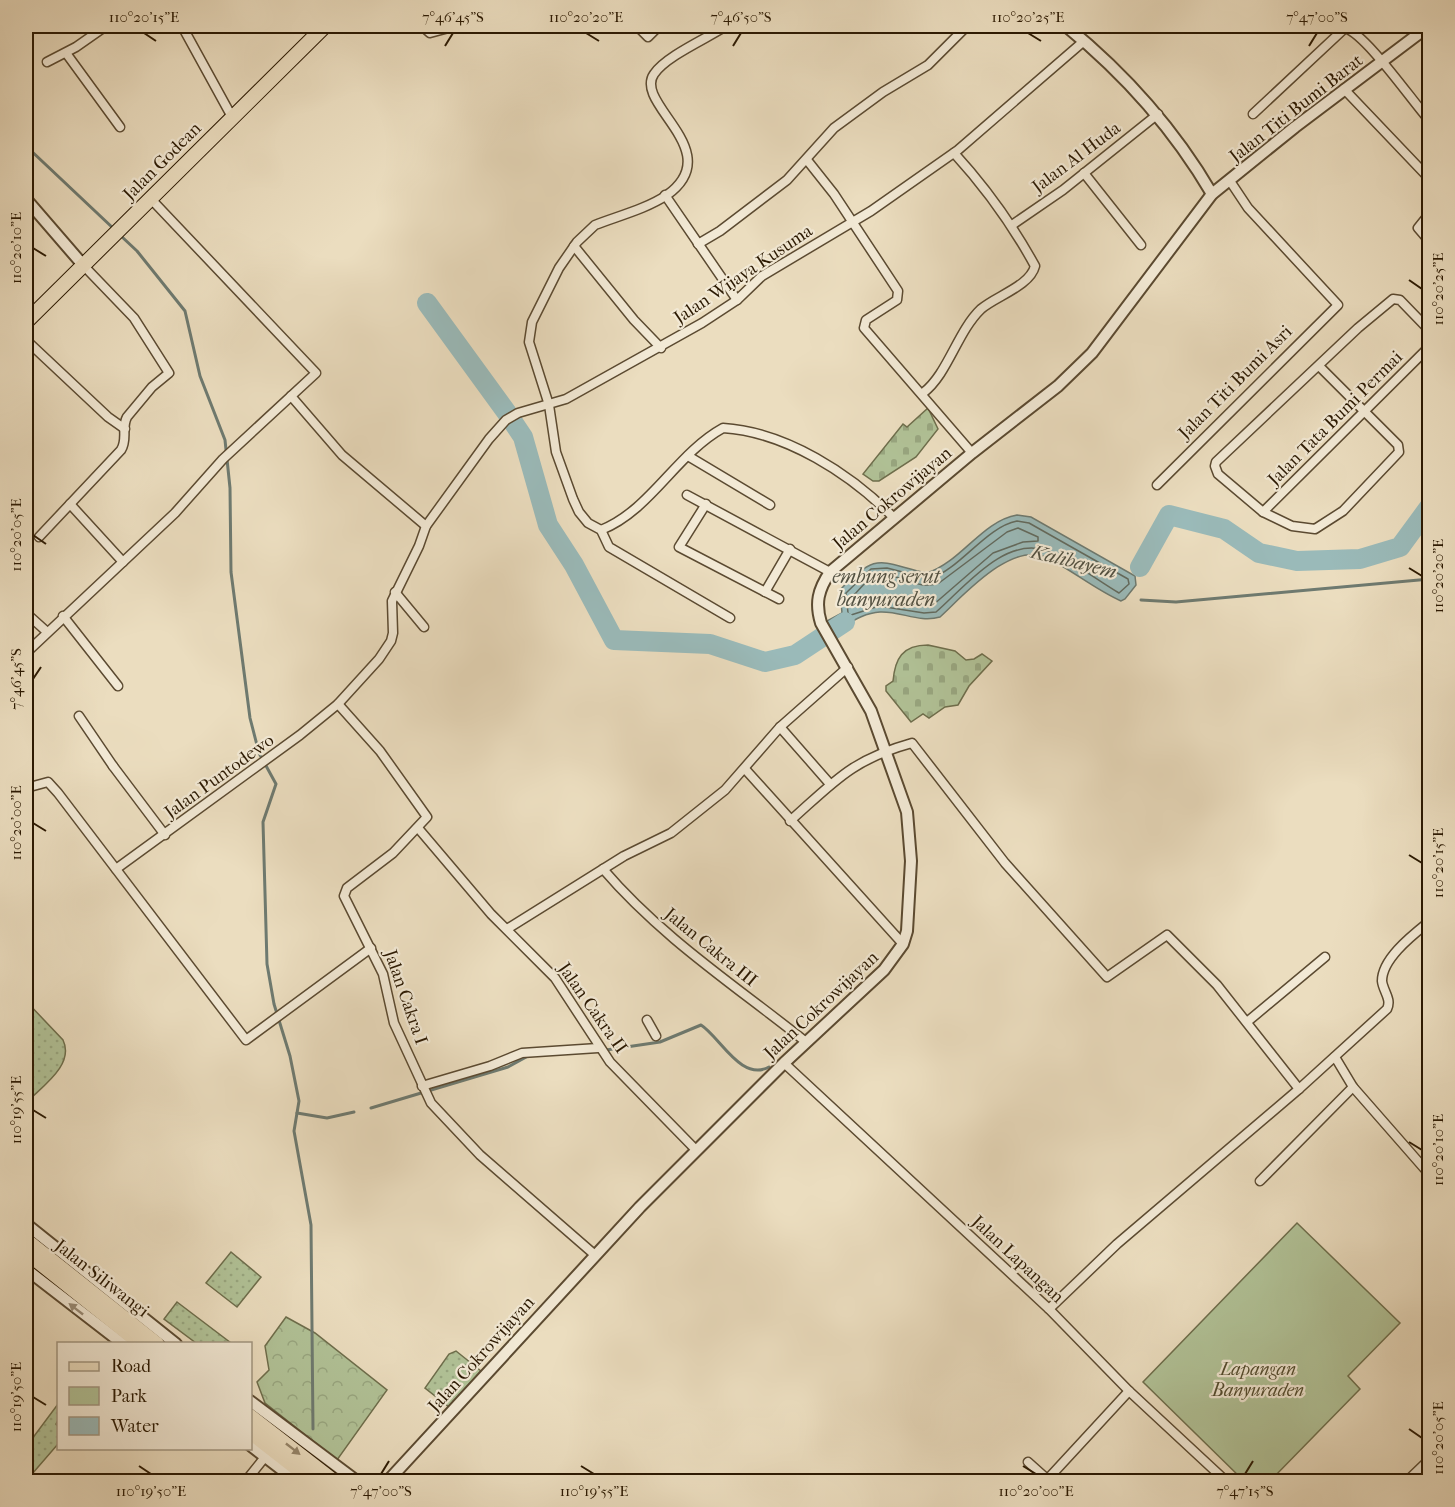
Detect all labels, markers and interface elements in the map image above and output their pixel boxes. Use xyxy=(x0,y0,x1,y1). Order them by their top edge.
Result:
text: 110°20'15"E xyxy=(109,8,179,26)
text: 7°46'45"S xyxy=(422,8,484,26)
text: 110°20'20"E xyxy=(549,8,623,26)
text: 7°46'50"S xyxy=(710,8,772,26)
text: 110°20'25"E xyxy=(992,8,1064,26)
text: 7°47'00"S xyxy=(1286,8,1348,26)
street label: Jalan Titi Bumi Barat xyxy=(1224,49,1368,168)
street label: Jalan Al Huda xyxy=(1026,117,1125,199)
street label: Jalan Godean xyxy=(118,118,206,206)
text: 110°20'10"E xyxy=(7,212,25,284)
street label: Jalan Wijaya Kusuma xyxy=(668,220,817,330)
text: 110°20'25"E xyxy=(1429,253,1447,325)
street label: Jalan Titi Bumi Asri xyxy=(1173,321,1297,445)
street label: Jalan Tata Bumi Permai xyxy=(1262,346,1407,491)
street label: Jalan Cokrowijayan xyxy=(827,442,956,555)
text: 110°20'05"E xyxy=(7,498,25,572)
water label: Kalibayem xyxy=(1027,539,1119,583)
text: 110°20'20"E xyxy=(1429,539,1447,613)
water label: embung serut banyuraden xyxy=(832,565,942,611)
text: 7°46'45"S xyxy=(7,648,25,710)
street label: Jalan Puntodewo xyxy=(159,730,278,824)
text: 110°20'00"E xyxy=(7,785,25,861)
text: 110°20'15"E xyxy=(1429,828,1447,898)
street label: Jalan Cakra III xyxy=(659,902,761,991)
street label: Jalan Cakra I xyxy=(379,945,432,1047)
street label: Jalan Cokrowijayan xyxy=(758,947,883,1065)
street label: Jalan Cakra II xyxy=(552,957,632,1058)
text: 110°19'55"E xyxy=(7,1076,25,1144)
text: 110°20'10"E xyxy=(1429,1114,1447,1186)
street label: Jalan Lapangan xyxy=(966,1210,1069,1308)
street label: Jalan Siliwangi xyxy=(49,1234,154,1322)
street label: Jalan Cokrowijayan xyxy=(423,1292,539,1418)
one-way arrow xyxy=(69,1303,84,1315)
legend xyxy=(57,1342,252,1450)
text: Road xyxy=(111,1356,151,1377)
park label: Lapangan Banyuraden xyxy=(1211,1359,1304,1401)
text: 110°19'50"E xyxy=(7,1362,25,1432)
text: Park xyxy=(111,1386,148,1407)
text: 110°20'05"E xyxy=(1429,1401,1447,1475)
text: Water xyxy=(110,1416,159,1437)
one-way arrow xyxy=(285,1442,300,1454)
text: 110°19'50"E xyxy=(116,1482,186,1500)
text: 7°47'00"S xyxy=(350,1482,412,1500)
text: 110°19'55"E xyxy=(560,1482,628,1500)
text: 110°20'00"E xyxy=(998,1482,1074,1500)
text: 7°47'15"S xyxy=(1217,1482,1274,1500)

